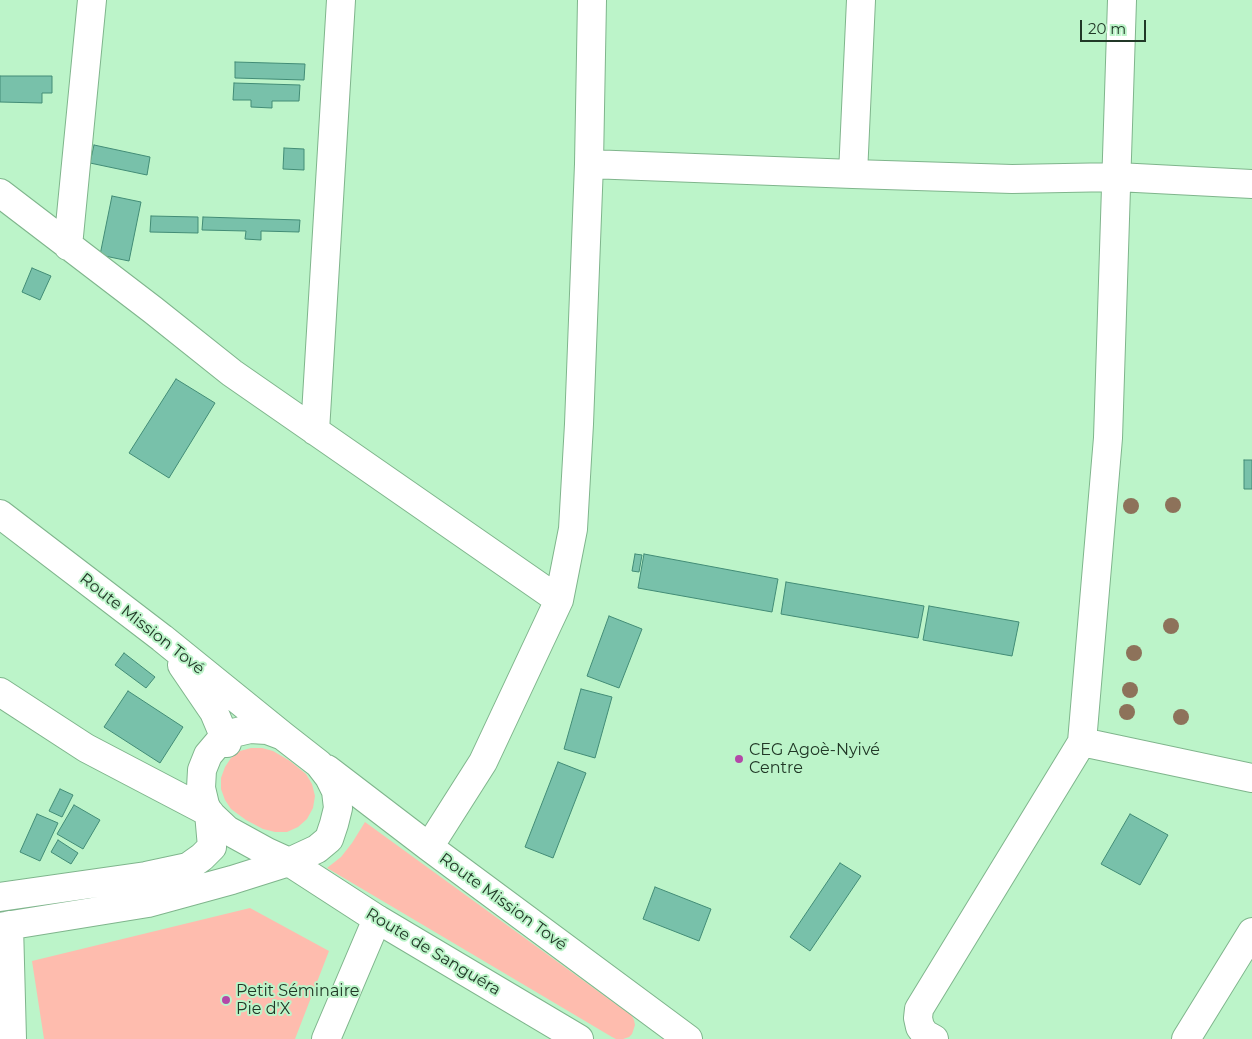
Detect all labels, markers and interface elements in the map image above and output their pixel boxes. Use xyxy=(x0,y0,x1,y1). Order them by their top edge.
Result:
scale bar xyxy=(1082,10,1148,42)
text: 20 m xyxy=(1088,19,1126,38)
street label: Route Mission Tové xyxy=(76,569,208,679)
place label: CEG Agoè-Nyivé Centre xyxy=(749,740,880,778)
marker: CEG Agoè-Nyivé Centre xyxy=(733,753,745,765)
street label: Route Mission Tové xyxy=(435,849,571,955)
street label: Route de Sanguéra xyxy=(362,904,504,1000)
place label: Petit Séminaire Pie d'X xyxy=(236,981,360,1019)
marker: Petit Séminaire Pie d'X xyxy=(220,994,232,1006)

